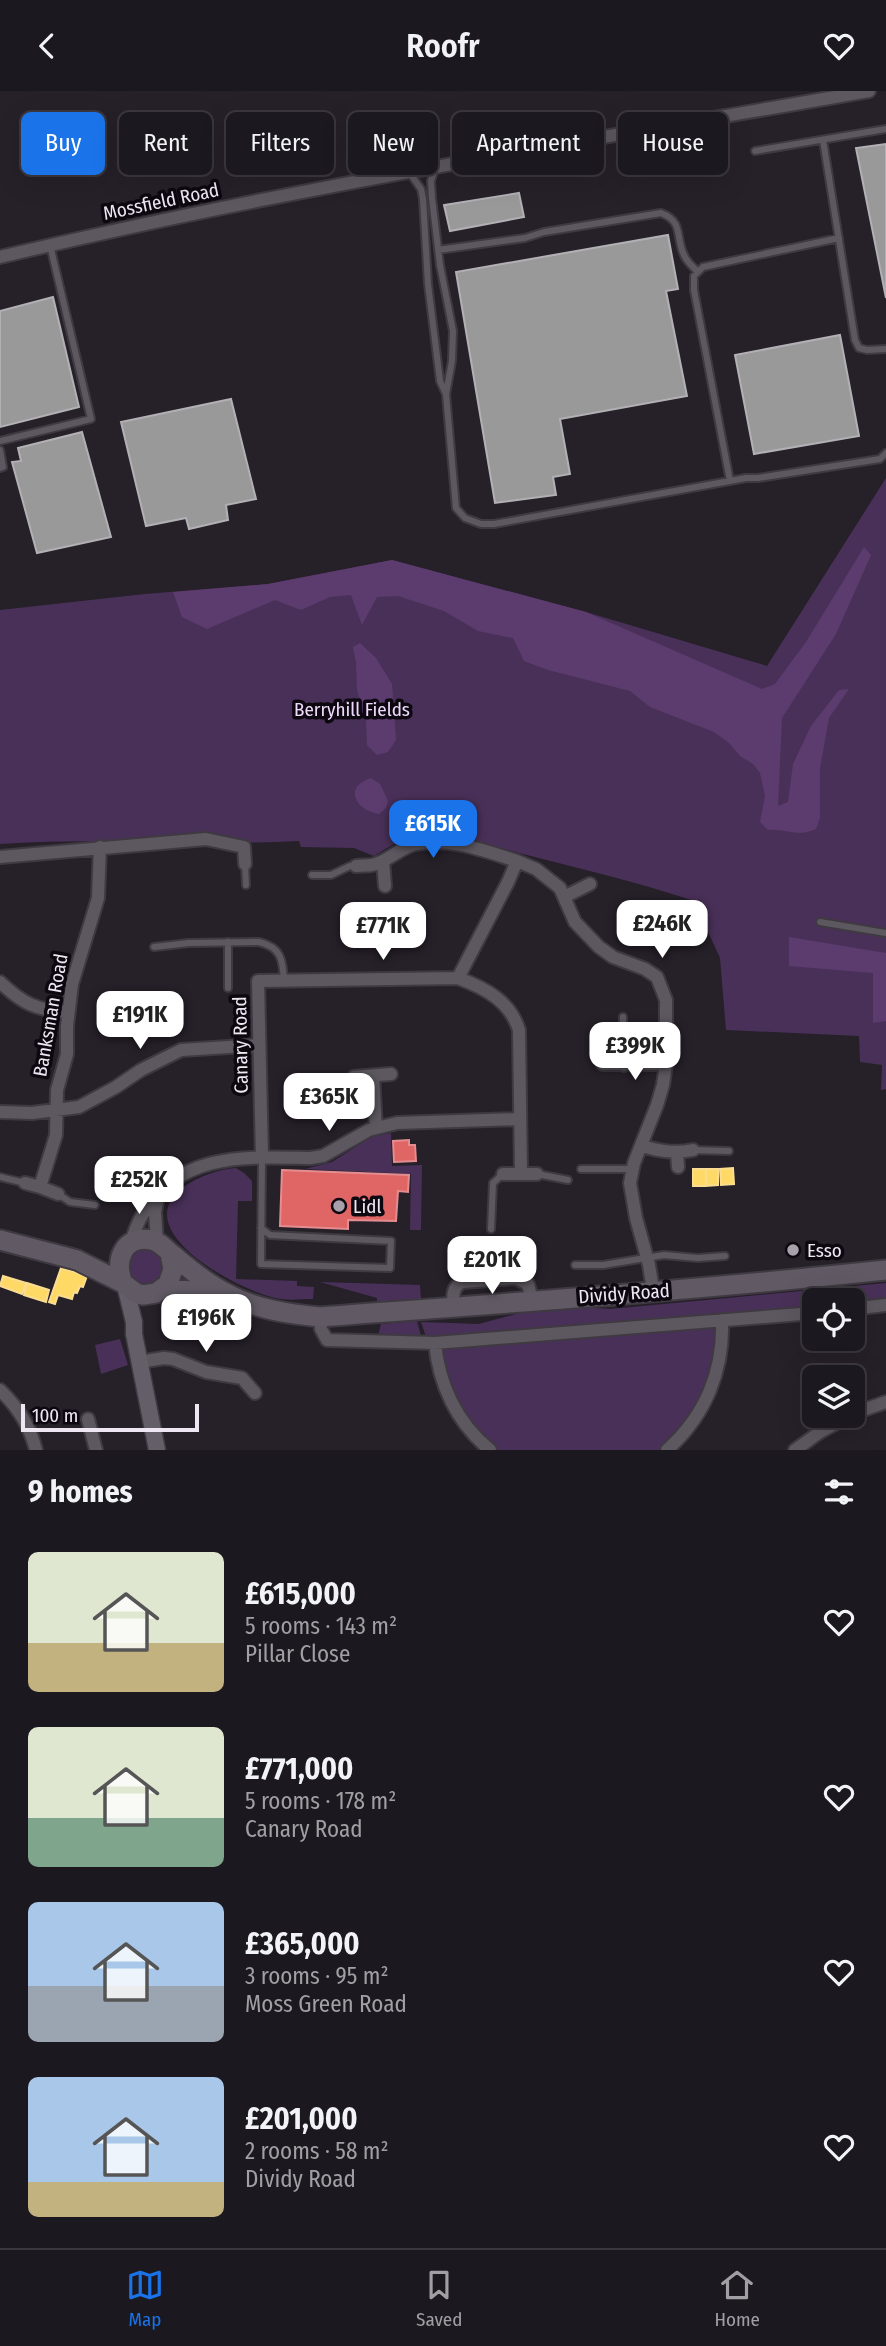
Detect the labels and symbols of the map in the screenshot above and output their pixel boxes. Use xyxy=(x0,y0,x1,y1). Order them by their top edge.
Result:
street label: Mossfield Road xyxy=(101,178,221,225)
park label: Berryhill Fields xyxy=(294,698,410,721)
pin: £615K xyxy=(384,801,482,860)
pin: £246K xyxy=(613,901,711,960)
pin: £771K xyxy=(334,903,432,962)
street label: Banksman Road xyxy=(28,952,73,1078)
pin: £191K xyxy=(91,991,189,1051)
street label: Canary Road xyxy=(228,996,253,1094)
pin: £399K xyxy=(586,1023,684,1082)
pin: £365K xyxy=(280,1073,378,1133)
pin: £252K xyxy=(90,1157,188,1216)
place label: Lidl xyxy=(353,1195,381,1218)
marker: Lidl xyxy=(331,1198,347,1214)
pin: £201K xyxy=(443,1237,541,1296)
place label: Esso xyxy=(807,1239,842,1262)
marker: Esso xyxy=(785,1242,801,1258)
street label: Dividy Road xyxy=(578,1279,671,1308)
pin: £196K xyxy=(157,1295,255,1354)
scale bar xyxy=(21,1401,200,1433)

